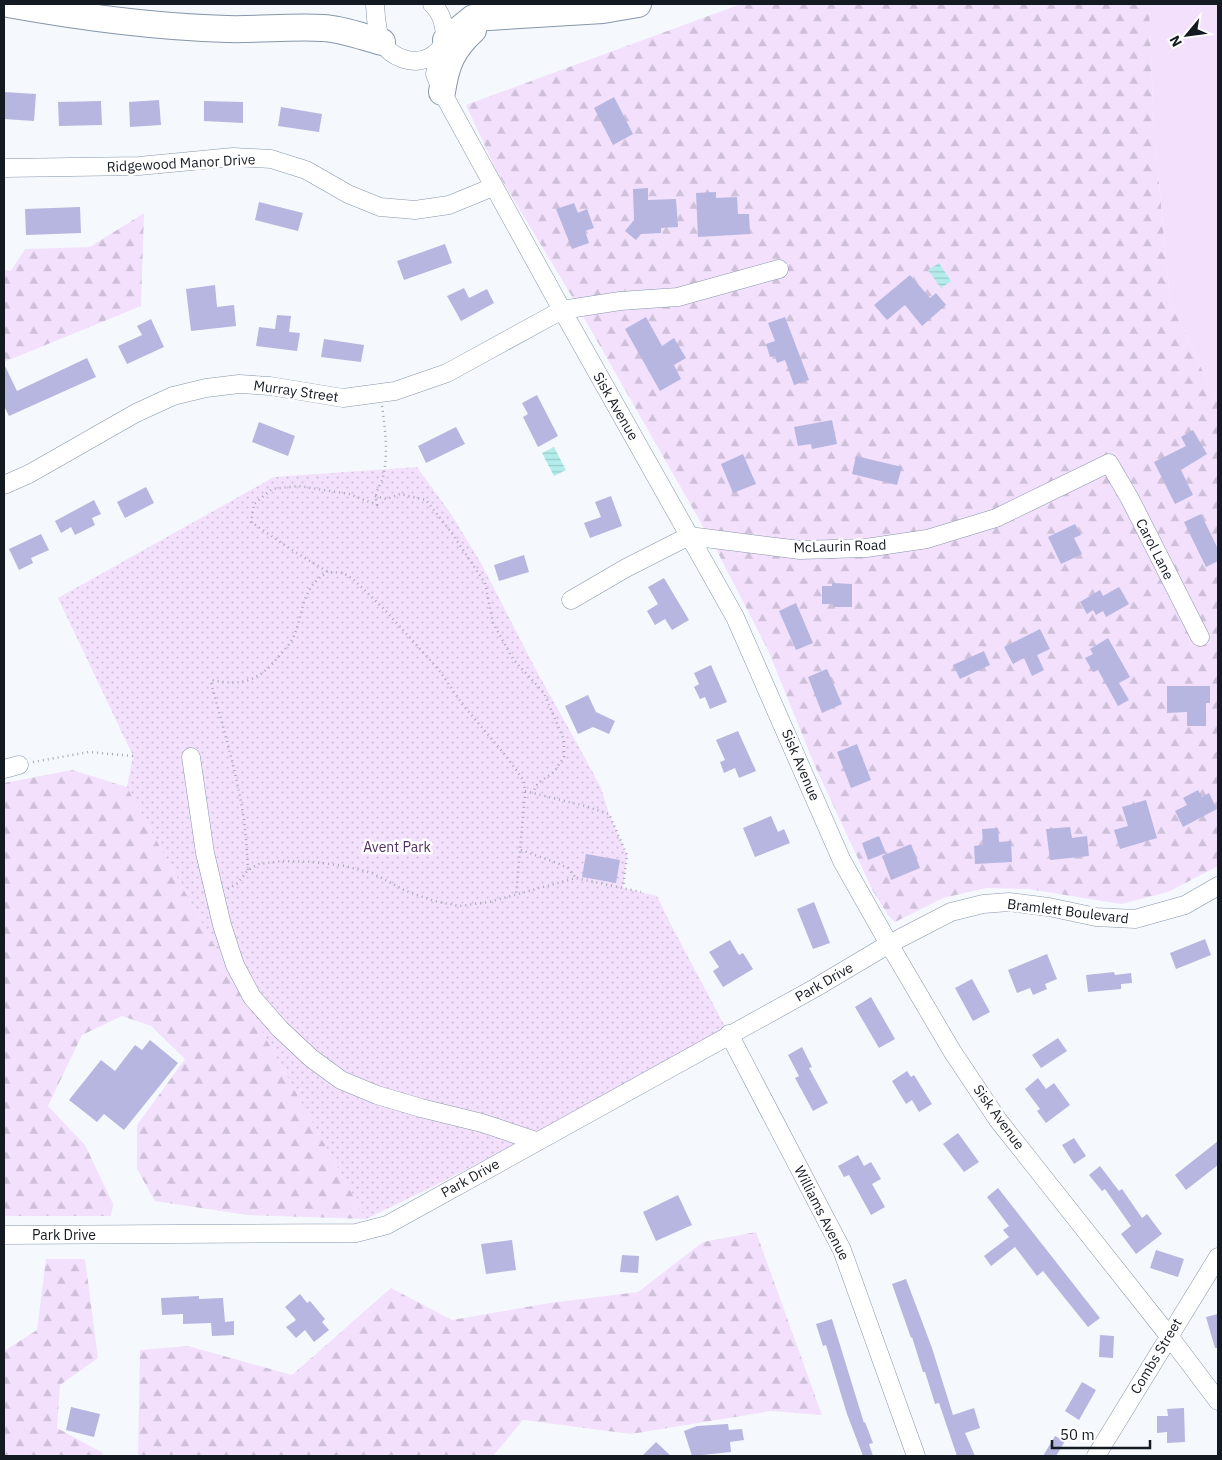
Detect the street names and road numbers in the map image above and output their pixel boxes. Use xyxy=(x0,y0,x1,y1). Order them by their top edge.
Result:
street label: Ridgewood Manor Drive xyxy=(106,150,256,176)
street label: Sisk Avenue xyxy=(589,369,643,444)
street label: Murray Street xyxy=(252,376,340,406)
street label: Carol Lane xyxy=(1132,515,1178,583)
street label: McLaurin Road xyxy=(793,535,887,557)
street label: Sisk Avenue xyxy=(778,727,824,804)
street label: Bramlett Boulevard xyxy=(1006,895,1130,927)
street label: Park Drive xyxy=(792,958,857,1006)
street label: Sisk Avenue xyxy=(969,1081,1029,1153)
street label: Park Drive xyxy=(438,1154,503,1201)
street label: Williams Avenue xyxy=(790,1163,854,1264)
street label: Park Drive xyxy=(32,1226,96,1244)
street label: Combs Street xyxy=(1126,1315,1186,1397)

